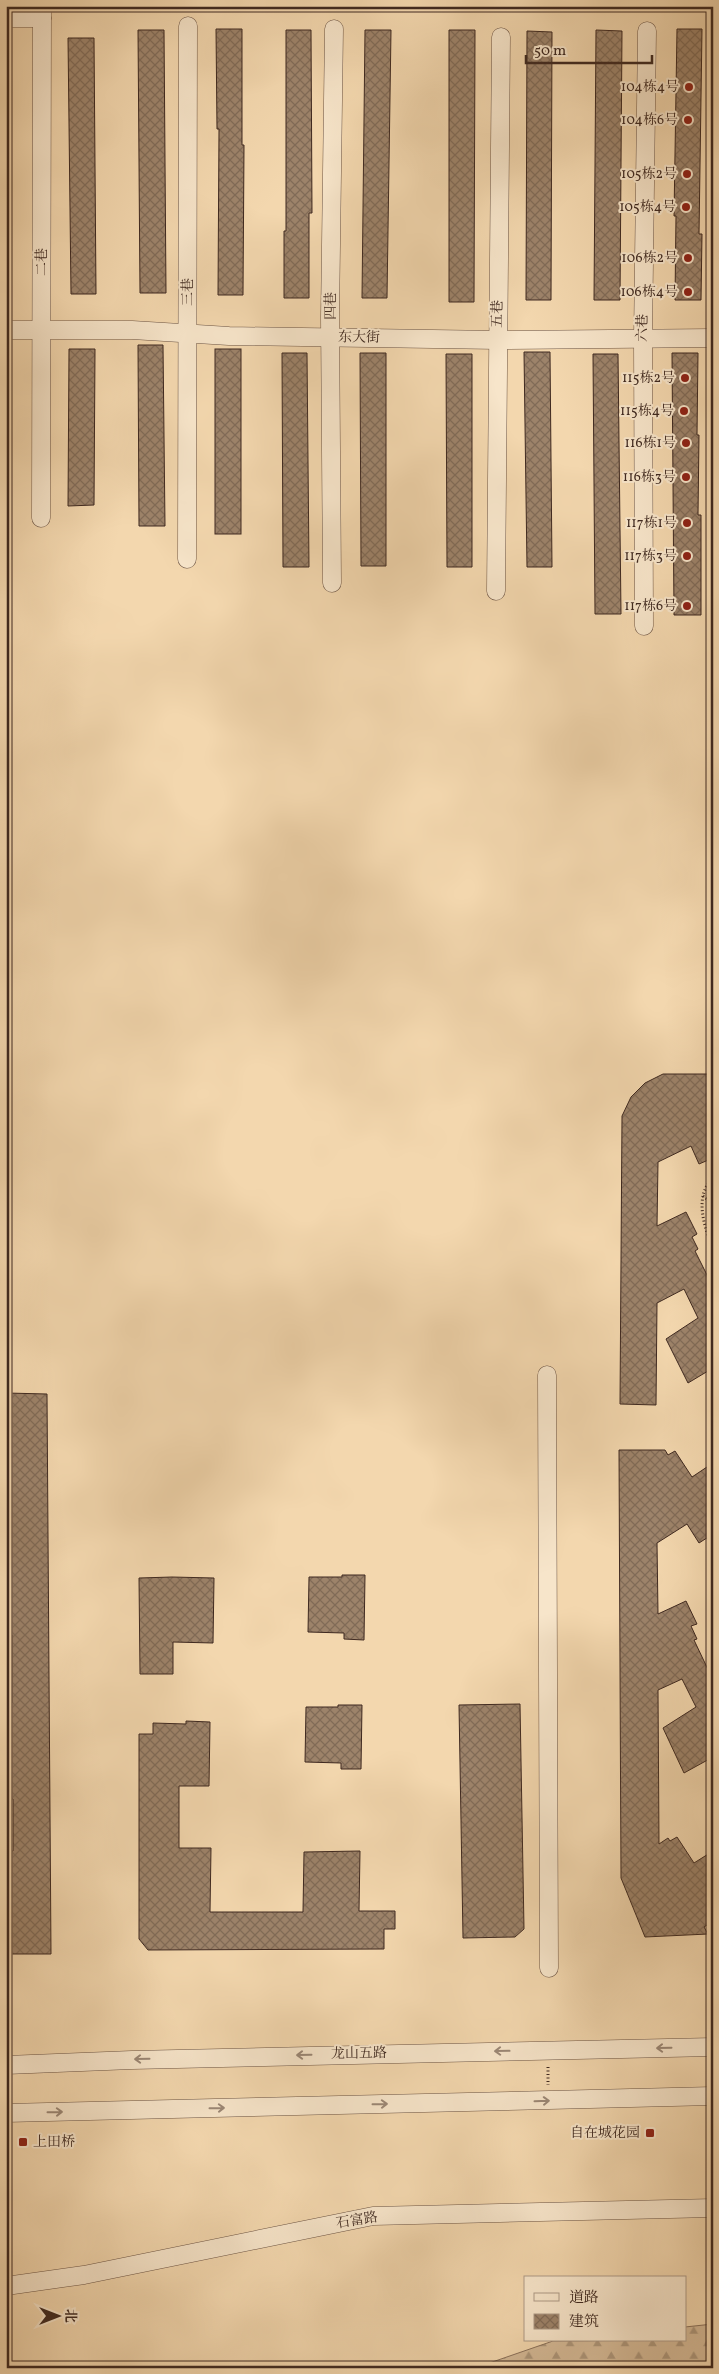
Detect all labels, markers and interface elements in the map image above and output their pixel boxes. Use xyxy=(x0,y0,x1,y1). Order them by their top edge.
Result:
scale bar xyxy=(526,32,653,64)
text: 50 m xyxy=(534,41,566,62)
place label: 104栋4号 xyxy=(621,78,679,97)
marker: 104栋4号 xyxy=(683,81,695,93)
place label: 104栋6号 xyxy=(621,111,678,130)
marker: 104栋6号 xyxy=(682,114,694,126)
place label: 105栋2号 xyxy=(621,165,677,184)
marker: 105栋2号 xyxy=(681,168,693,180)
place label: 105栋4号 xyxy=(619,198,676,217)
marker: 105栋4号 xyxy=(680,201,692,213)
street label: 二巷 xyxy=(33,248,52,276)
place label: 106栋2号 xyxy=(621,249,678,268)
marker: 106栋2号 xyxy=(682,252,694,264)
street label: 三巷 xyxy=(179,278,198,306)
place label: 106栋4号 xyxy=(621,283,678,302)
marker: 106栋4号 xyxy=(682,286,694,298)
street label: 四巷 xyxy=(322,292,341,320)
street label: 五巷 xyxy=(488,300,508,328)
street label: 六巷 xyxy=(633,314,653,342)
street label: 东大街 xyxy=(338,328,380,348)
place label: 115栋2号 xyxy=(622,369,675,388)
marker: 115栋2号 xyxy=(679,372,691,384)
place label: 115栋4号 xyxy=(620,402,674,421)
marker: 115栋4号 xyxy=(678,405,690,417)
place label: 116栋1号 xyxy=(625,434,676,453)
marker: 116栋1号 xyxy=(680,437,692,449)
place label: 116栋3号 xyxy=(623,468,676,487)
marker: 116栋3号 xyxy=(680,471,692,483)
place label: 117栋1号 xyxy=(626,514,677,533)
marker: 117栋1号 xyxy=(681,517,693,529)
place label: 117栋3号 xyxy=(624,547,677,566)
marker: 117栋3号 xyxy=(681,550,693,562)
place label: 117栋6号 xyxy=(624,597,677,616)
marker: 117栋6号 xyxy=(681,600,693,612)
one-way arrow xyxy=(656,2043,672,2052)
street label: 龙山五路 xyxy=(331,2044,387,2064)
one-way arrow xyxy=(494,2046,510,2055)
one-way arrow xyxy=(296,2051,312,2060)
one-way arrow xyxy=(134,2055,150,2064)
one-way arrow xyxy=(534,2096,550,2106)
one-way arrow xyxy=(372,2100,388,2109)
one-way arrow xyxy=(209,2103,225,2113)
one-way arrow xyxy=(47,2107,63,2116)
place label: 自在城花园 xyxy=(570,2124,640,2143)
marker: 自在城花园 xyxy=(644,2127,656,2139)
place label: 上田桥 xyxy=(33,2133,75,2152)
marker: 上田桥 xyxy=(17,2136,29,2148)
street label: 石富路 xyxy=(335,2208,379,2234)
legend xyxy=(524,2276,686,2342)
text: 道路 xyxy=(569,2288,599,2309)
north arrow xyxy=(32,2292,82,2342)
text: 北 xyxy=(60,2309,79,2323)
text: 建筑 xyxy=(569,2312,599,2333)

